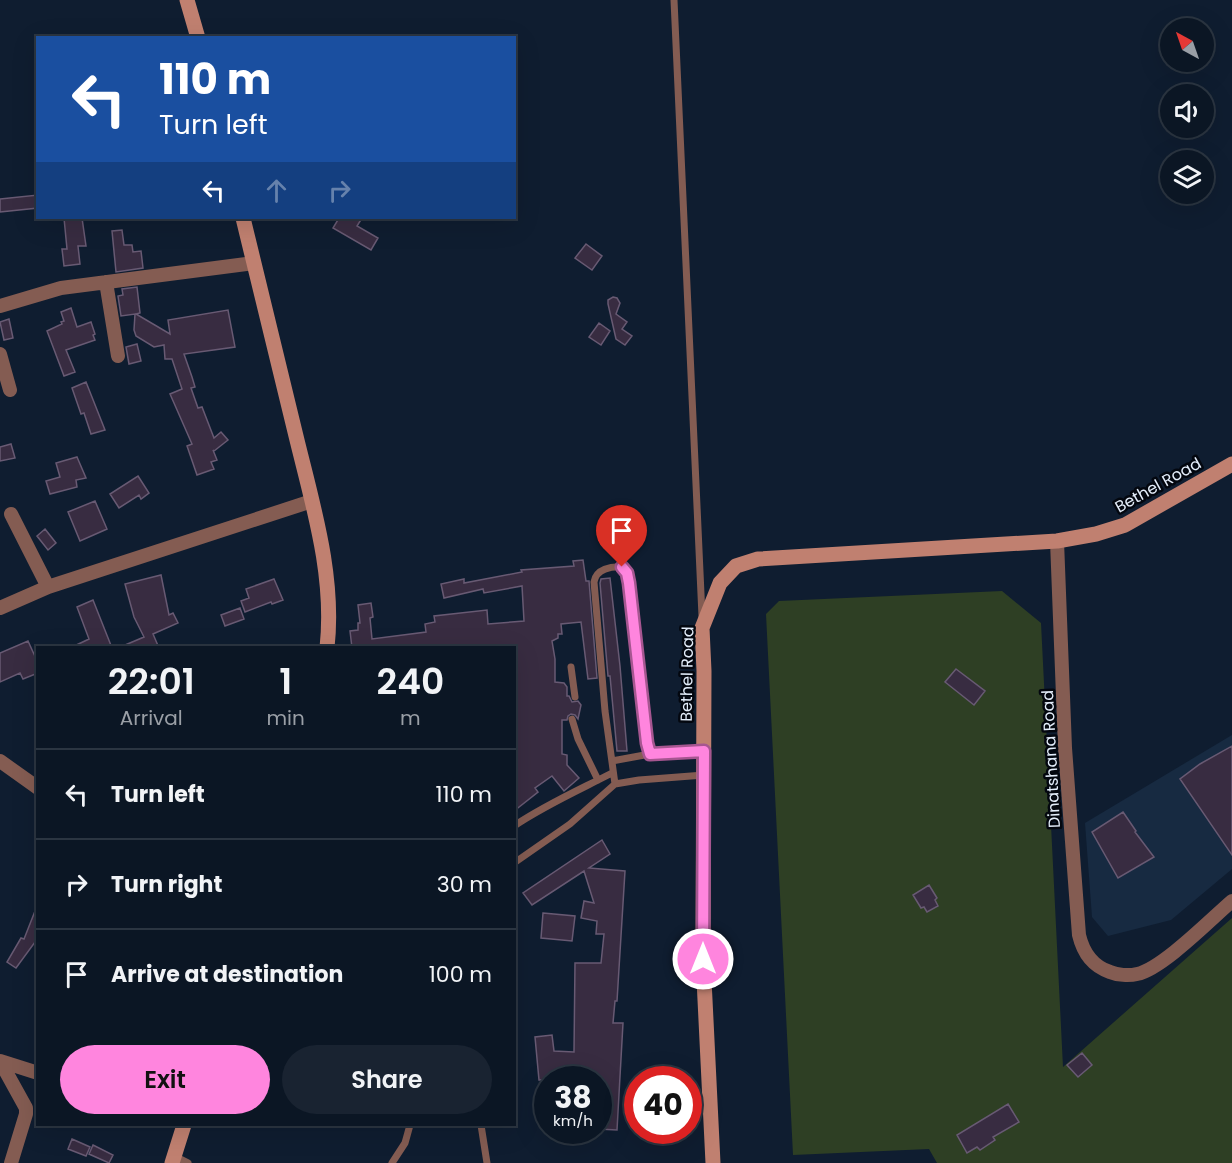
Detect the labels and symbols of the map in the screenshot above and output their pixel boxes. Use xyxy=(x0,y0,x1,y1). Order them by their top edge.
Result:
north arrow xyxy=(1160,18,1214,72)
street label: Bethel Road xyxy=(1111,452,1205,518)
pin xyxy=(596,505,647,567)
street label: Bethel Road xyxy=(675,626,699,722)
street label: Dinatshana Road xyxy=(1036,689,1066,829)
position arrow xyxy=(671,927,735,991)
speed limit sign: 40 xyxy=(624,1066,702,1144)

